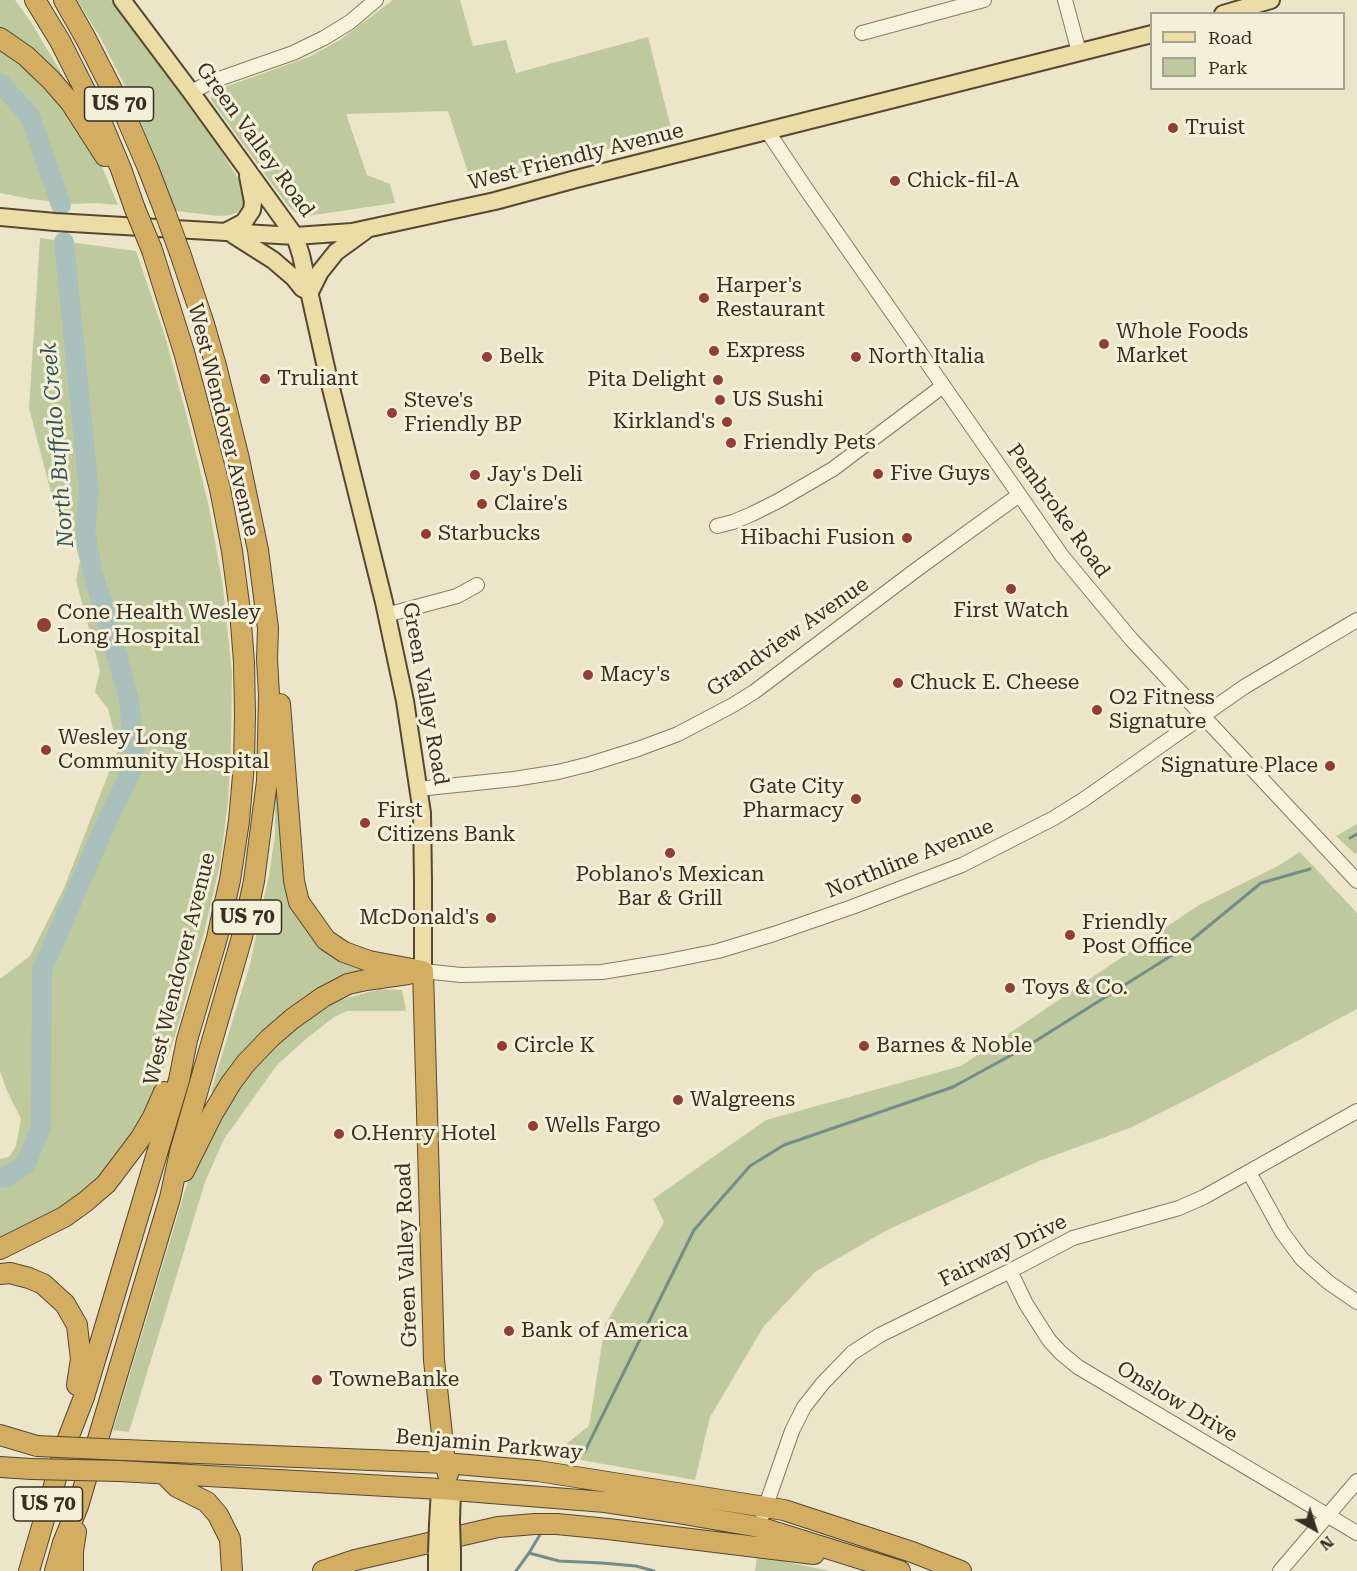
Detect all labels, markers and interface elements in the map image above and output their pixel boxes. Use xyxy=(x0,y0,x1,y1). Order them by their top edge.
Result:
legend xyxy=(1150,12,1345,90)
text: Road xyxy=(1208,27,1252,48)
text: Park xyxy=(1208,57,1248,78)
street label: Green Valley Road xyxy=(190,58,320,222)
road number: US 70 xyxy=(84,87,154,121)
place label: Truist xyxy=(1185,115,1245,141)
street label: West Friendly Avenue xyxy=(466,118,686,196)
marker: Truist xyxy=(1166,121,1180,135)
place label: Chick-fil-A xyxy=(907,168,1019,194)
marker: Chick-fil-A xyxy=(888,174,902,188)
place label: Harper's Restaurant xyxy=(716,273,825,323)
marker: Harper's Restaurant xyxy=(697,291,711,305)
street label: West Wendover Avenue xyxy=(182,301,264,539)
place label: Whole Foods Market xyxy=(1116,319,1248,369)
marker: Whole Foods Market xyxy=(1097,337,1111,351)
place label: Express xyxy=(726,338,805,364)
water label: North Buffalo Creek xyxy=(36,341,80,549)
place label: Belk xyxy=(499,344,544,370)
marker: Express xyxy=(707,344,721,358)
place label: North Italia xyxy=(868,344,985,370)
marker: Belk xyxy=(480,350,494,364)
marker: North Italia xyxy=(849,350,863,364)
place label: Truliant xyxy=(277,366,359,392)
place label: Pita Delight xyxy=(587,367,706,393)
marker: Truliant xyxy=(258,372,272,386)
marker: Pita Delight xyxy=(711,373,725,387)
place label: US Sushi xyxy=(732,387,823,413)
place label: Steve's Friendly BP xyxy=(404,388,522,438)
marker: US Sushi xyxy=(713,393,727,407)
marker: Steve's Friendly BP xyxy=(385,406,399,420)
place label: Kirkland's xyxy=(613,409,715,435)
marker: Kirkland's xyxy=(720,415,734,429)
place label: Friendly Pets xyxy=(743,430,876,456)
marker: Friendly Pets xyxy=(724,436,738,450)
street label: Pembroke Road xyxy=(1001,439,1115,583)
place label: Five Guys xyxy=(890,461,990,487)
place label: Jay's Deli xyxy=(487,462,583,488)
marker: Five Guys xyxy=(871,467,885,481)
marker: Jay's Deli xyxy=(468,468,482,482)
place label: Claire's xyxy=(494,491,567,517)
marker: Claire's xyxy=(475,497,489,511)
place label: Starbucks xyxy=(438,521,540,547)
place label: Hibachi Fusion xyxy=(740,525,895,551)
marker: Starbucks xyxy=(419,527,433,541)
marker: Hibachi Fusion xyxy=(900,531,914,545)
street label: Grandview Avenue xyxy=(702,572,874,702)
marker: First Watch xyxy=(1004,582,1018,596)
place label: First Watch xyxy=(953,598,1069,624)
place label: Cone Health Wesley Long Hospital xyxy=(57,600,261,650)
street label: Green Valley Road xyxy=(397,601,453,787)
marker: Cone Health Wesley Long Hospital xyxy=(35,616,53,634)
place label: Macy's xyxy=(600,662,670,688)
marker: Macy's xyxy=(581,668,595,682)
place label: Chuck E. Cheese xyxy=(910,670,1079,696)
marker: Chuck E. Cheese xyxy=(891,676,905,690)
place label: O2 Fitness Signature xyxy=(1109,685,1215,735)
marker: O2 Fitness Signature xyxy=(1090,703,1104,717)
place label: Wesley Long Community Hospital xyxy=(58,725,269,775)
marker: Wesley Long Community Hospital xyxy=(39,743,53,757)
place label: Signature Place xyxy=(1161,753,1318,779)
marker: Signature Place xyxy=(1323,759,1337,773)
place label: Gate City Pharmacy xyxy=(742,774,844,824)
marker: Gate City Pharmacy xyxy=(849,792,863,806)
place label: First Citizens Bank xyxy=(377,798,516,848)
street label: Northline Avenue xyxy=(823,814,997,904)
marker: First Citizens Bank xyxy=(358,816,372,830)
marker: Poblano's Mexican Bar & Grill xyxy=(663,846,677,860)
street label: West Wendover Avenue xyxy=(139,850,221,1088)
place label: Poblano's Mexican Bar & Grill xyxy=(576,862,764,912)
road number: US 70 xyxy=(212,900,282,934)
place label: McDonald's xyxy=(359,905,479,931)
place label: Friendly Post Office xyxy=(1082,910,1192,960)
marker: McDonald's xyxy=(484,911,498,925)
marker: Friendly Post Office xyxy=(1063,928,1077,942)
place label: Toys & Co. xyxy=(1022,975,1128,1001)
marker: Toys & Co. xyxy=(1003,981,1017,995)
place label: Circle K xyxy=(514,1033,595,1059)
place label: Barnes & Noble xyxy=(876,1033,1032,1059)
marker: Circle K xyxy=(495,1039,509,1053)
marker: Barnes & Noble xyxy=(857,1039,871,1053)
place label: Walgreens xyxy=(690,1087,795,1113)
marker: Walgreens xyxy=(671,1093,685,1107)
place label: Wells Fargo xyxy=(545,1113,661,1139)
marker: Wells Fargo xyxy=(526,1119,540,1133)
place label: O.Henry Hotel xyxy=(351,1121,496,1147)
marker: O.Henry Hotel xyxy=(332,1127,346,1141)
street label: Green Valley Road xyxy=(391,1162,423,1348)
street label: Fairway Drive xyxy=(935,1209,1071,1293)
place label: Bank of America xyxy=(521,1318,688,1344)
marker: Bank of America xyxy=(502,1324,516,1338)
street label: Onslow Drive xyxy=(1112,1356,1242,1448)
place label: TowneBanke xyxy=(329,1367,459,1393)
marker: TowneBanke xyxy=(310,1373,324,1387)
street label: Benjamin Parkway xyxy=(394,1424,584,1466)
road number: US 70 xyxy=(14,1487,82,1521)
north arrow xyxy=(1285,1499,1345,1559)
text: N xyxy=(1316,1532,1337,1555)

